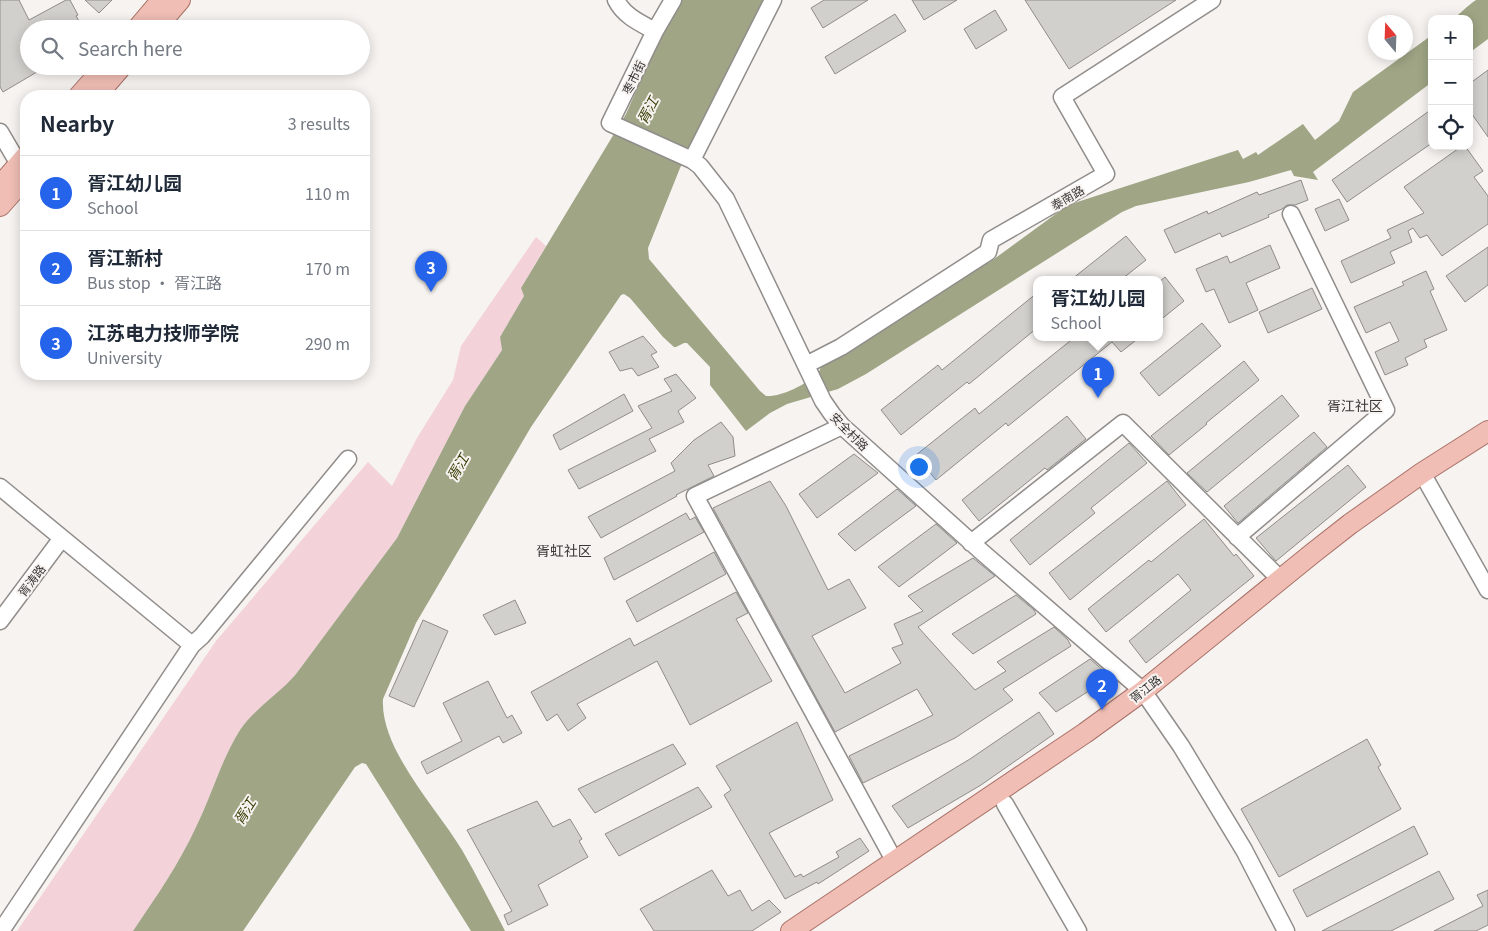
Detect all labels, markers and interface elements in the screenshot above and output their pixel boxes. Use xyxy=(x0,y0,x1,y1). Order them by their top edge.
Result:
north arrow xyxy=(1368,15,1413,60)
map controls xyxy=(1428,15,1473,150)
button: + xyxy=(1428,15,1473,60)
search box xyxy=(20,20,370,75)
icon: search xyxy=(38,34,66,62)
text: Search here xyxy=(78,34,182,61)
street label: 枣市街 xyxy=(617,57,649,97)
button: − xyxy=(1428,60,1473,105)
water label: 胥江 xyxy=(632,91,663,127)
button: locate xyxy=(1428,105,1473,150)
text: Nearby xyxy=(40,108,114,138)
text: 3 results xyxy=(288,111,350,135)
text: 胥江幼儿园 xyxy=(87,168,182,195)
text: 1 xyxy=(51,181,61,205)
text: 110 m xyxy=(305,181,350,205)
street label: 泰南路 xyxy=(1047,181,1087,213)
text: School xyxy=(87,195,138,219)
text: 胥江新村 xyxy=(87,243,163,270)
pin: 3 xyxy=(415,251,447,292)
text: 2 xyxy=(51,256,61,280)
text: 170 m xyxy=(305,256,350,280)
text: Bus stop · 胥江路 xyxy=(87,270,222,294)
popup xyxy=(1033,276,1163,341)
text: 胥江幼儿园 xyxy=(1050,283,1146,310)
text: School xyxy=(1050,310,1102,334)
text: 江苏电力技师学院 xyxy=(87,318,239,345)
text: 3 xyxy=(51,331,61,355)
text: 290 m xyxy=(305,331,350,355)
text: University xyxy=(87,345,162,369)
pin: 1 xyxy=(1082,357,1114,398)
district label: 胥江社区 xyxy=(1327,395,1383,415)
street label: 安全村路 xyxy=(827,408,873,454)
water label: 胥江 xyxy=(441,448,474,484)
your location xyxy=(906,454,932,480)
district label: 胥虹社区 xyxy=(536,540,592,560)
street label: 胥涛路 xyxy=(13,561,49,599)
pin: 2 xyxy=(1086,669,1118,710)
street label: 胥江路 xyxy=(1126,670,1164,706)
water label: 胥江 xyxy=(228,792,261,828)

